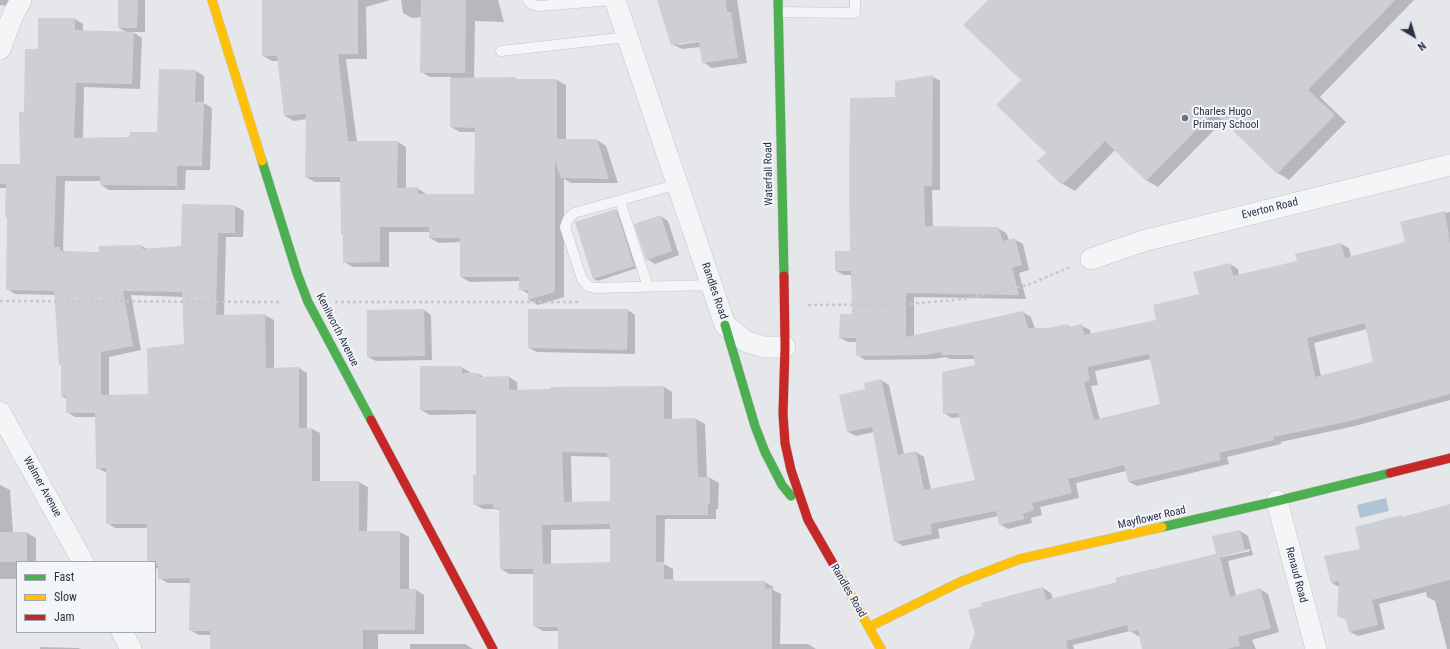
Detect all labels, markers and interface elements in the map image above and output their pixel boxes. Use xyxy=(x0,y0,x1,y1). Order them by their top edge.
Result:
north arrow xyxy=(1394,16,1434,56)
text: N xyxy=(1415,39,1428,53)
place label: Charles Hugo Primary School xyxy=(1193,105,1259,131)
marker: Charles Hugo Primary School xyxy=(1180,113,1190,123)
street label: Waterfall Road xyxy=(762,142,776,206)
street label: Everton Road xyxy=(1241,196,1299,222)
street label: Randles Road xyxy=(698,261,730,321)
street label: Kenilworth Avenue xyxy=(313,291,361,369)
street label: Walmer Avenue xyxy=(20,455,64,519)
street label: Mayflower Road xyxy=(1117,504,1187,532)
street label: Renaud Road xyxy=(1282,546,1310,604)
legend xyxy=(16,561,156,633)
street label: Randles Road xyxy=(827,562,869,620)
text: Fast xyxy=(54,570,74,584)
text: Slow xyxy=(54,590,77,604)
text: Jam xyxy=(54,610,75,624)

